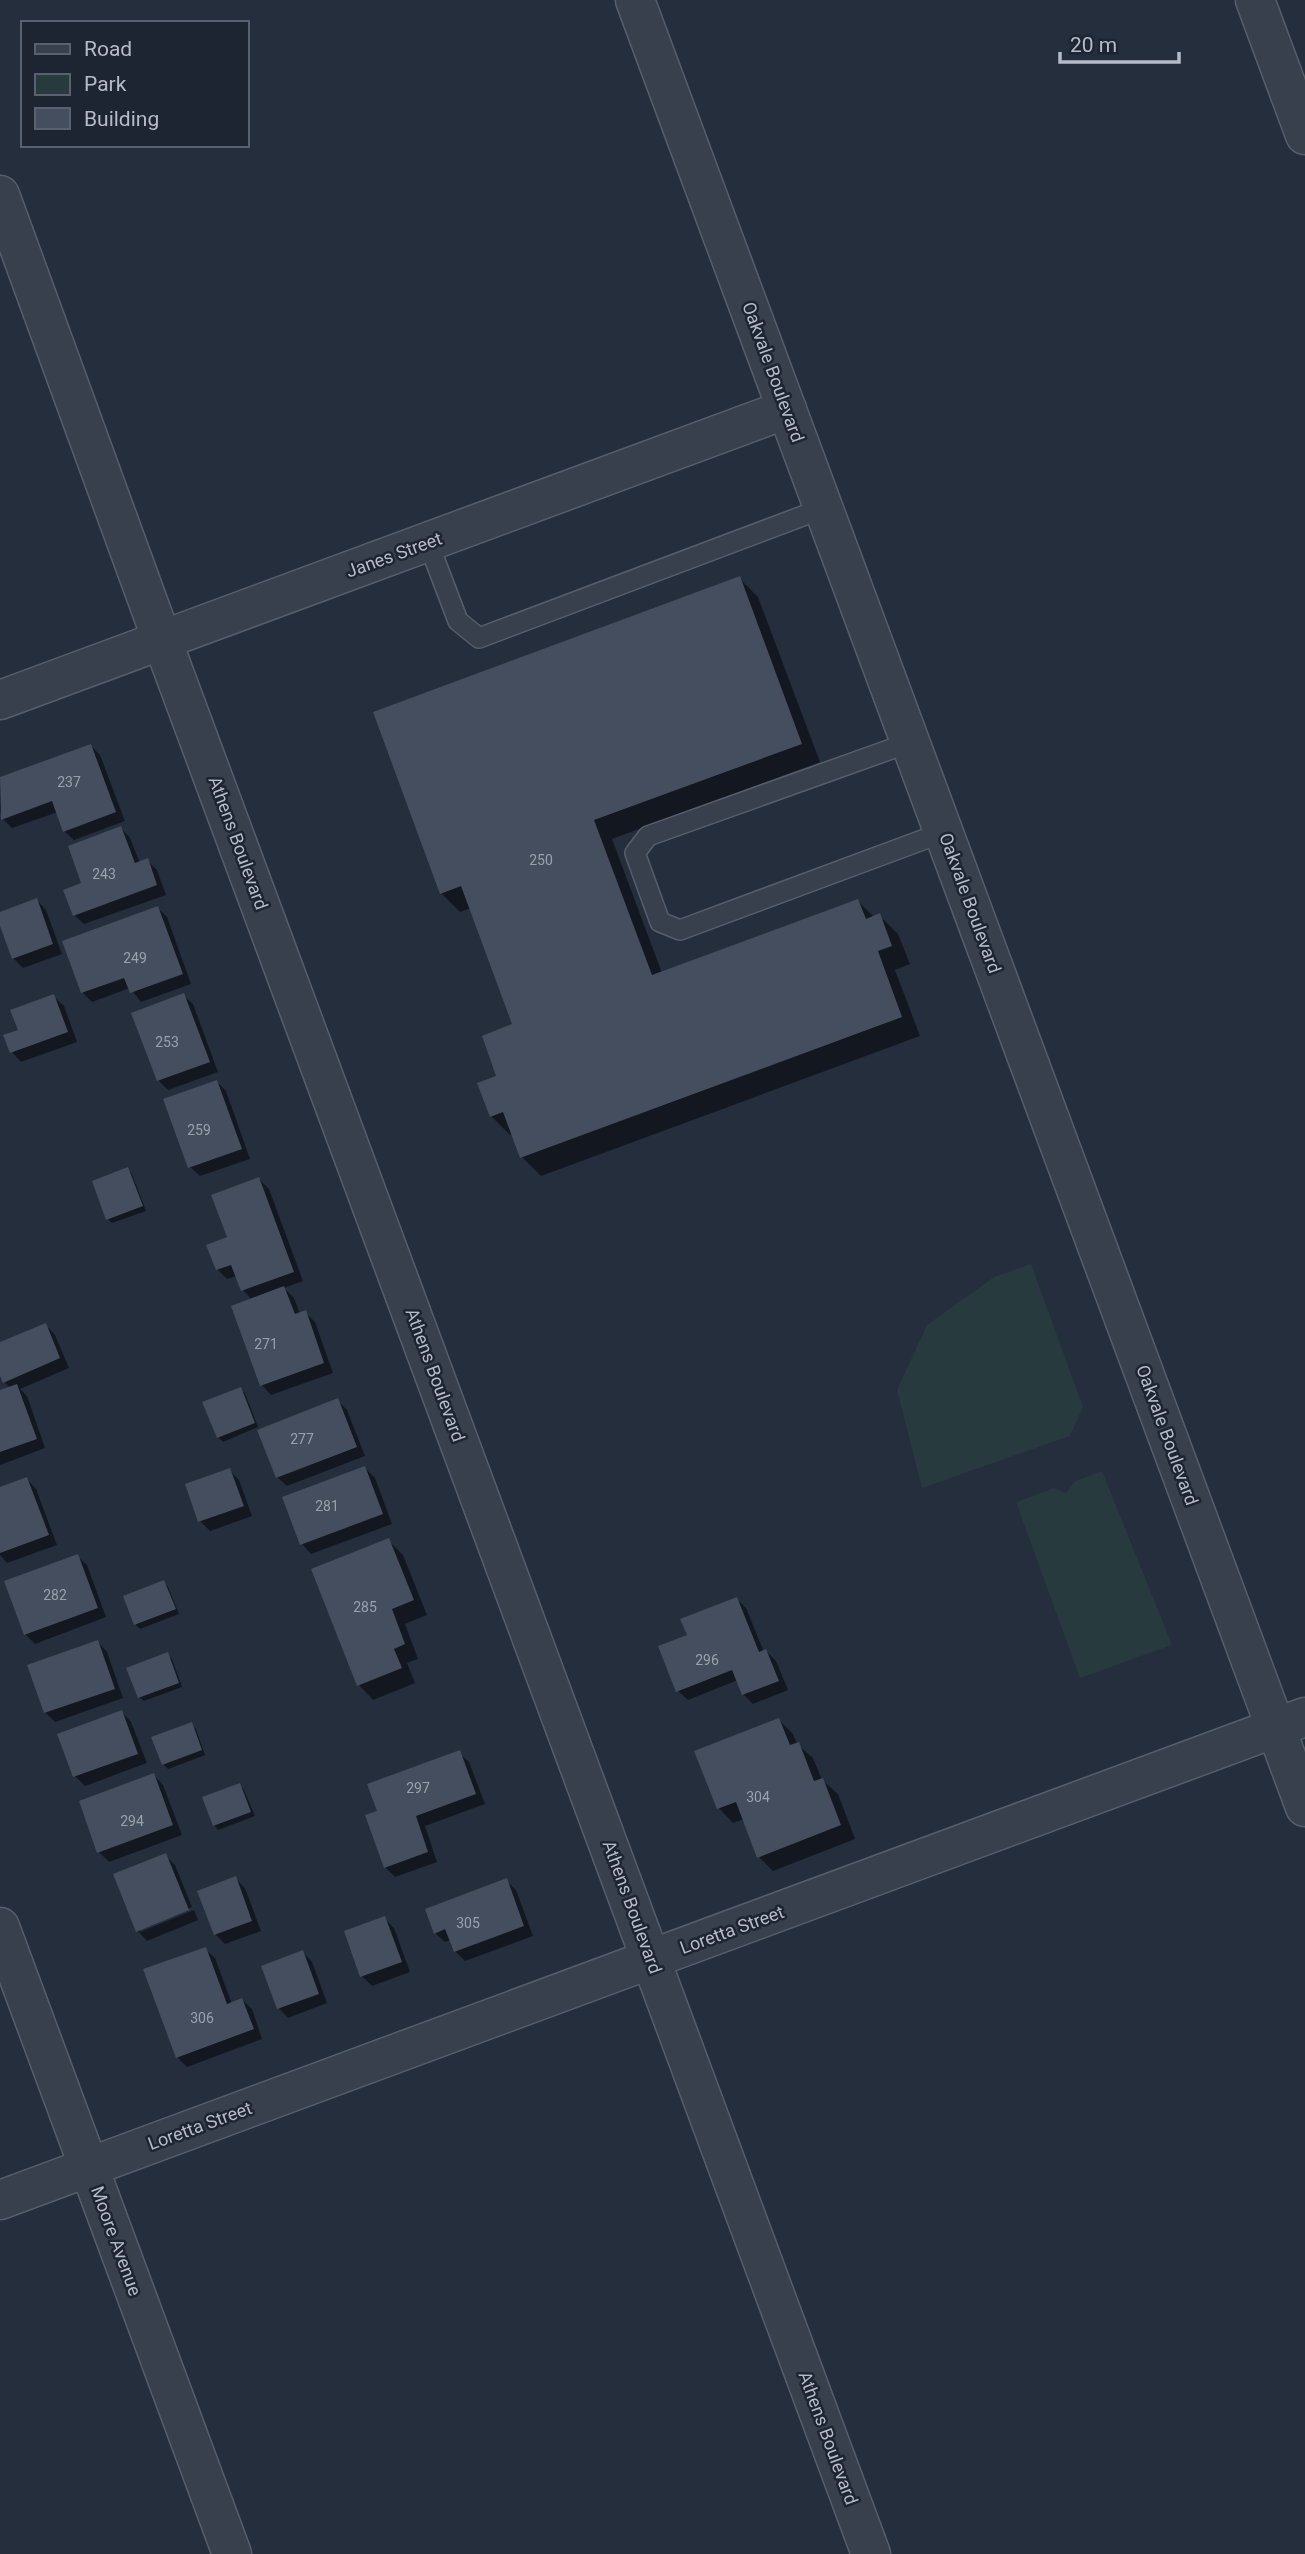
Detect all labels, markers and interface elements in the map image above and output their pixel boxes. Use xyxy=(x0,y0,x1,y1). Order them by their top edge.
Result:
legend xyxy=(21,21,248,147)
scale bar xyxy=(1060,21,1179,65)
text: 20 m xyxy=(1070,33,1117,57)
text: Road xyxy=(84,37,132,61)
text: Park xyxy=(84,72,127,96)
text: Building xyxy=(84,107,159,131)
street label: Oakvale Boulevard xyxy=(738,299,809,445)
street label: Janes Street xyxy=(343,527,445,582)
street label: Athens Boulevard xyxy=(205,773,272,912)
house number: 237 xyxy=(57,774,81,790)
street label: Oakvale Boulevard xyxy=(935,830,1006,976)
house number: 250 xyxy=(529,852,553,868)
house number: 243 xyxy=(92,866,116,882)
house number: 249 xyxy=(123,950,147,966)
house number: 253 xyxy=(155,1034,179,1050)
house number: 259 xyxy=(187,1122,211,1138)
street label: Athens Boulevard xyxy=(402,1305,469,1444)
house number: 271 xyxy=(254,1336,278,1352)
street label: Oakvale Boulevard xyxy=(1132,1362,1203,1508)
house number: 277 xyxy=(290,1431,314,1447)
house number: 281 xyxy=(315,1498,339,1514)
house number: 282 xyxy=(43,1587,67,1603)
house number: 285 xyxy=(353,1599,377,1615)
house number: 296 xyxy=(695,1652,719,1668)
house number: 297 xyxy=(406,1780,430,1796)
house number: 304 xyxy=(746,1789,770,1805)
house number: 294 xyxy=(120,1813,144,1829)
street label: Athens Boulevard xyxy=(599,1837,666,1976)
street label: Loretta Street xyxy=(677,1901,787,1958)
house number: 305 xyxy=(456,1915,480,1931)
house number: 306 xyxy=(190,2010,214,2026)
street label: Loretta Street xyxy=(145,2097,255,2154)
street label: Moore Avenue xyxy=(87,2183,146,2298)
street label: Athens Boulevard xyxy=(795,2368,862,2507)

